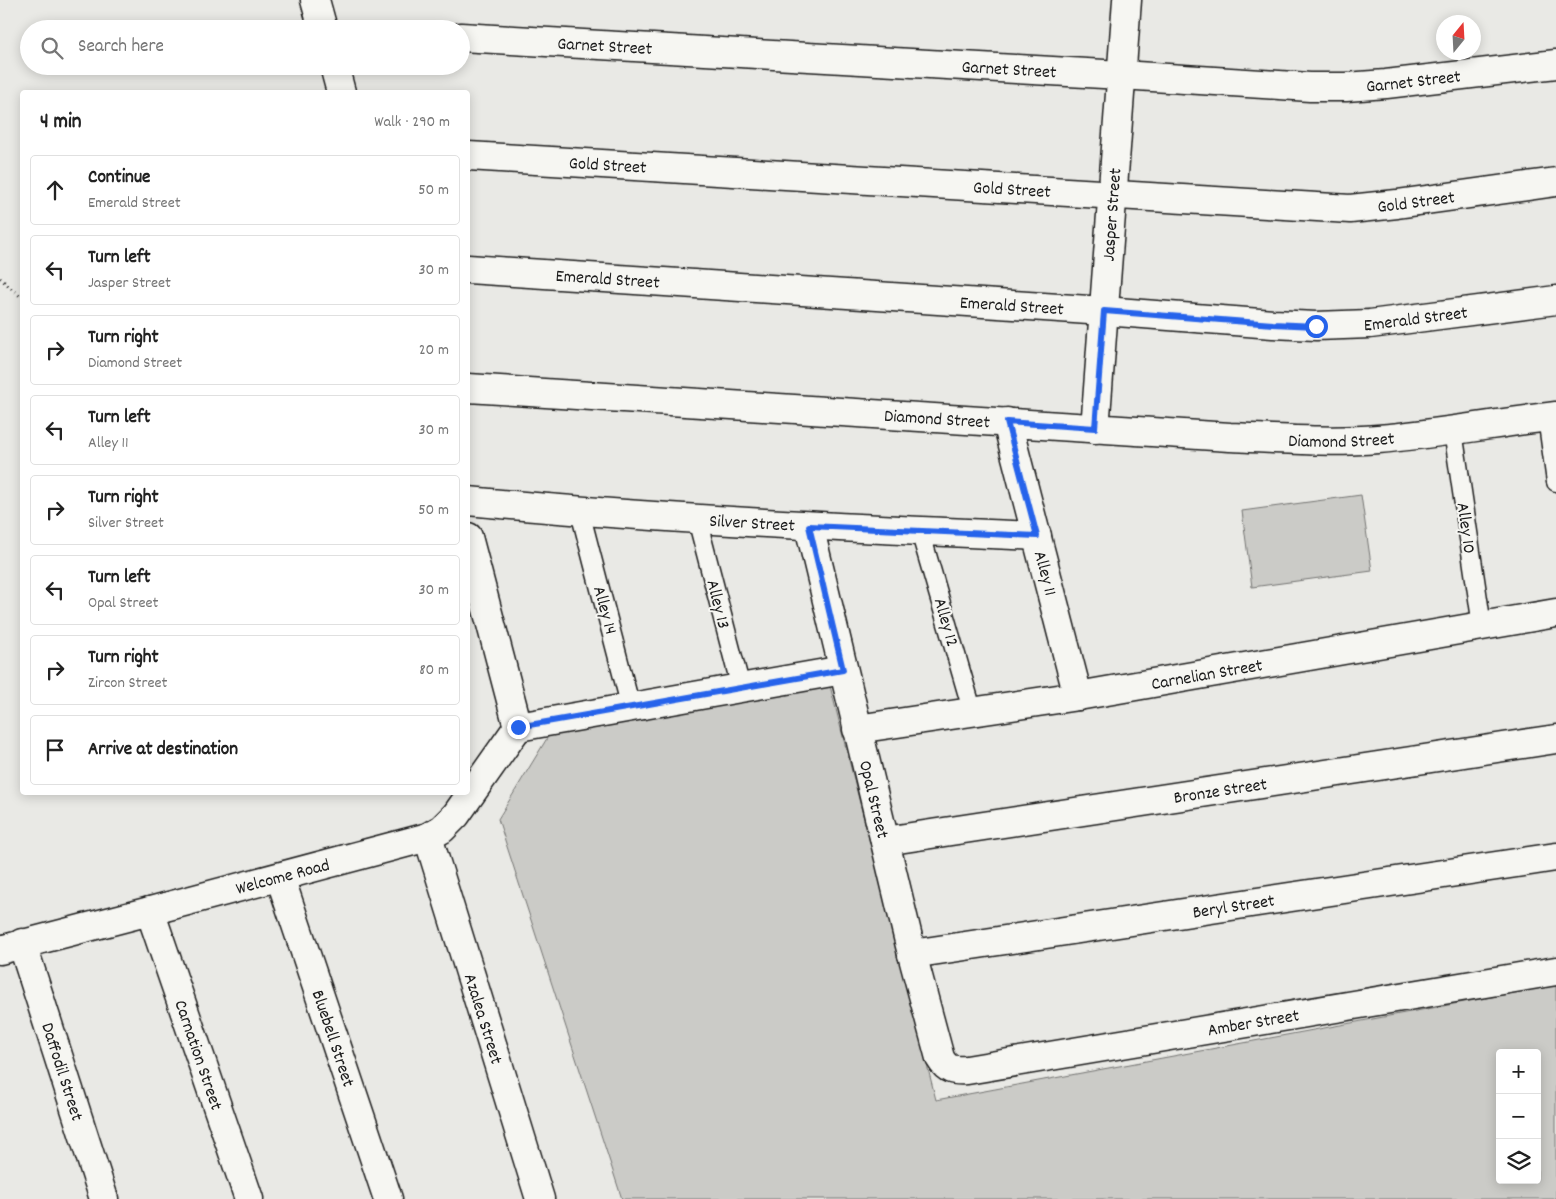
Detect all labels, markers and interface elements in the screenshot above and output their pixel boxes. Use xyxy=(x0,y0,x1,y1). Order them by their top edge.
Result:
north arrow xyxy=(1436,15,1481,60)
search box xyxy=(20,20,470,75)
street label: Garnet Street xyxy=(556,33,653,63)
icon: search xyxy=(38,34,66,62)
text: Search here xyxy=(78,34,164,61)
street label: Garnet Street xyxy=(961,56,1057,86)
street label: Garnet Street xyxy=(1365,65,1463,100)
text: 4 min xyxy=(40,108,82,138)
text: Walk · 290 m xyxy=(374,111,450,134)
street label: Gold Street xyxy=(568,152,648,182)
text: Continue xyxy=(88,165,150,192)
street label: Jasper Street xyxy=(1098,167,1129,262)
icon: ahead xyxy=(41,176,69,204)
street label: Gold Street xyxy=(972,176,1052,206)
text: 50 m xyxy=(418,179,449,202)
street label: Gold Street xyxy=(1376,186,1457,221)
text: Emerald Street xyxy=(88,192,181,215)
text: Turn left xyxy=(88,245,151,272)
icon: left xyxy=(41,256,69,284)
text: 30 m xyxy=(419,259,449,282)
street label: Emerald Street xyxy=(555,265,661,297)
text: Jasper Street xyxy=(88,272,171,295)
street label: Emerald Street xyxy=(959,291,1065,323)
street label: Emerald Street xyxy=(1364,301,1470,339)
route start xyxy=(1305,315,1328,338)
text: Turn right xyxy=(88,325,159,352)
icon: right xyxy=(41,336,69,364)
text: 20 m xyxy=(419,339,449,362)
text: Diamond Street xyxy=(88,352,182,375)
text: Turn left xyxy=(88,405,151,432)
street label: Diamond Street xyxy=(883,405,991,437)
icon: left xyxy=(41,416,69,444)
text: 30 m xyxy=(419,419,449,442)
street label: Diamond Street xyxy=(1288,428,1396,456)
text: Alley 11 xyxy=(88,432,129,455)
text: Turn right xyxy=(88,485,159,512)
icon: right xyxy=(41,496,69,524)
text: 50 m xyxy=(418,499,449,522)
street label: Alley 10 xyxy=(1449,501,1480,556)
street label: Silver Street xyxy=(709,510,796,540)
text: Silver Street xyxy=(88,512,164,535)
street label: Alley 11 xyxy=(1026,548,1062,599)
text: Turn left xyxy=(88,565,151,592)
icon: left xyxy=(41,576,69,604)
street label: Alley 13 xyxy=(698,577,735,632)
text: 30 m xyxy=(419,579,449,602)
street label: Alley 14 xyxy=(585,584,622,638)
text: Opal Street xyxy=(88,592,158,615)
street label: Alley 12 xyxy=(926,595,963,650)
text: Turn right xyxy=(88,645,159,672)
street label: Carnelian Street xyxy=(1149,654,1265,698)
icon: right xyxy=(41,656,69,684)
text: 80 m xyxy=(419,659,449,682)
text: Zircon Street xyxy=(88,672,167,695)
route end xyxy=(507,716,530,739)
icon: arrive xyxy=(41,736,69,764)
text: Arrive at destination xyxy=(88,737,238,764)
street label: Opal Street xyxy=(851,758,894,842)
street label: Bronze Street xyxy=(1172,773,1269,812)
street label: Welcome Road xyxy=(233,854,333,903)
street label: Beryl Street xyxy=(1191,889,1277,927)
street label: Azalea Street xyxy=(456,971,508,1068)
street label: Bluebell Street xyxy=(304,987,360,1091)
street label: Carnation Street xyxy=(167,997,228,1114)
street label: Amber Street xyxy=(1206,1004,1302,1044)
street label: Daffodil Street xyxy=(33,1020,88,1125)
map controls xyxy=(1496,1049,1541,1184)
button: + xyxy=(1496,1049,1541,1094)
button: − xyxy=(1496,1094,1541,1139)
button: layers xyxy=(1496,1139,1541,1184)

